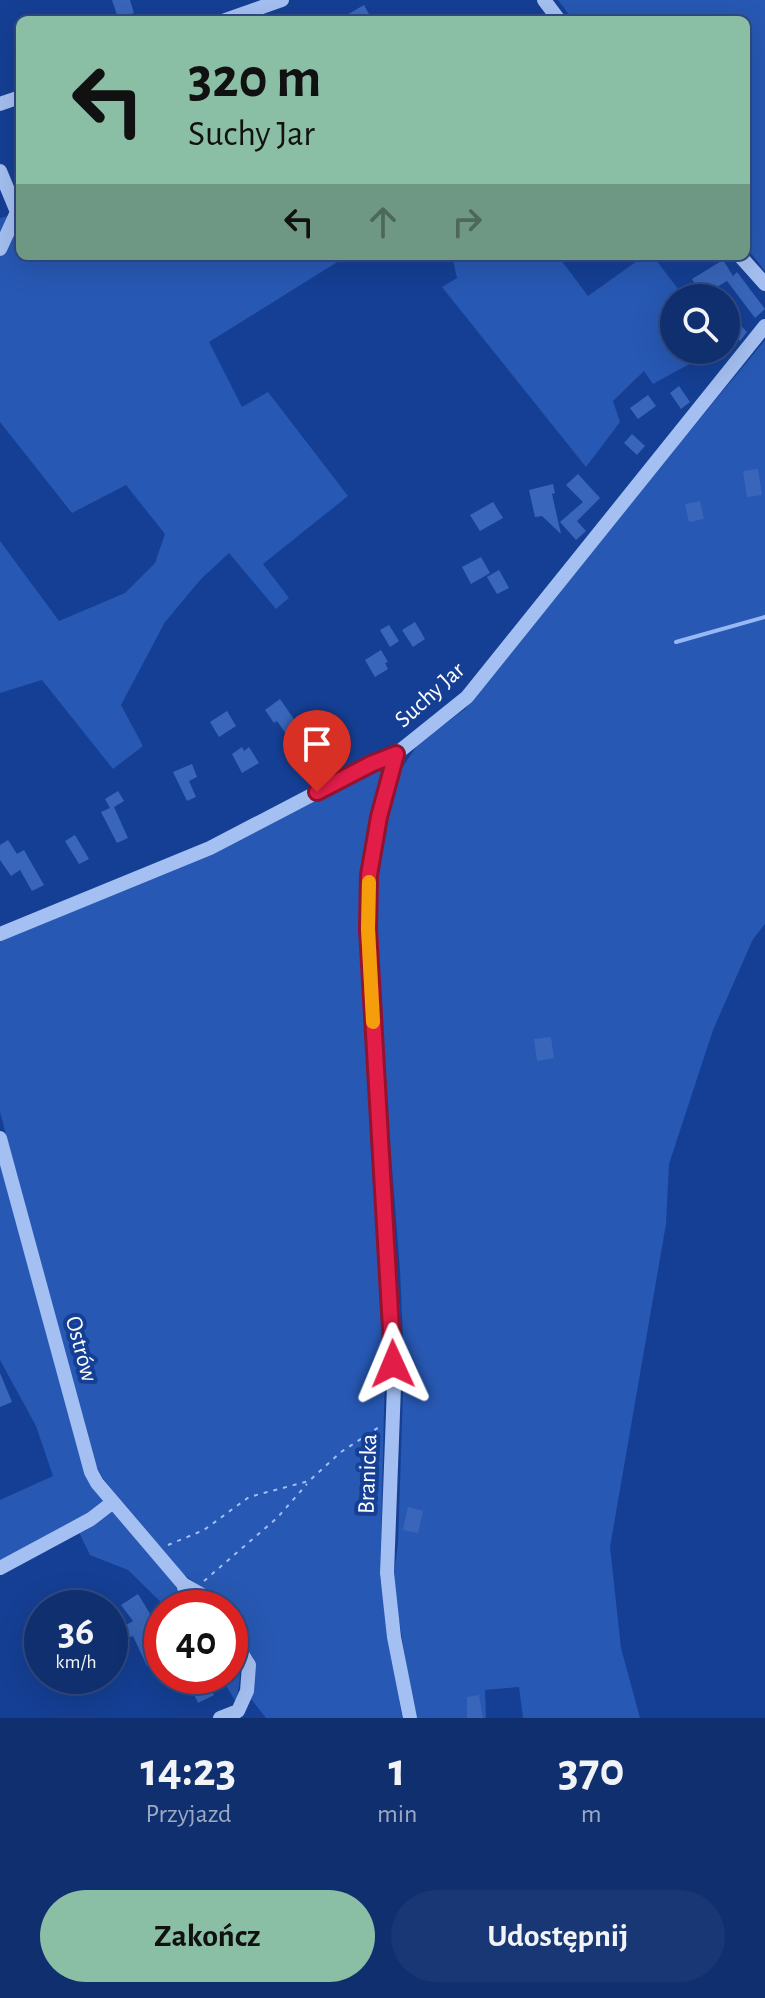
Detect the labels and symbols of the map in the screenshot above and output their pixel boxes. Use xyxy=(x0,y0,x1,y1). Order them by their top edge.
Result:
street label: Suchy Jar xyxy=(391,658,470,732)
pin xyxy=(283,710,351,792)
street label: Ostrów xyxy=(61,1313,101,1385)
position arrow xyxy=(351,1322,435,1406)
street label: Branicka xyxy=(355,1434,381,1514)
speed limit sign: 40 xyxy=(144,1590,248,1694)

